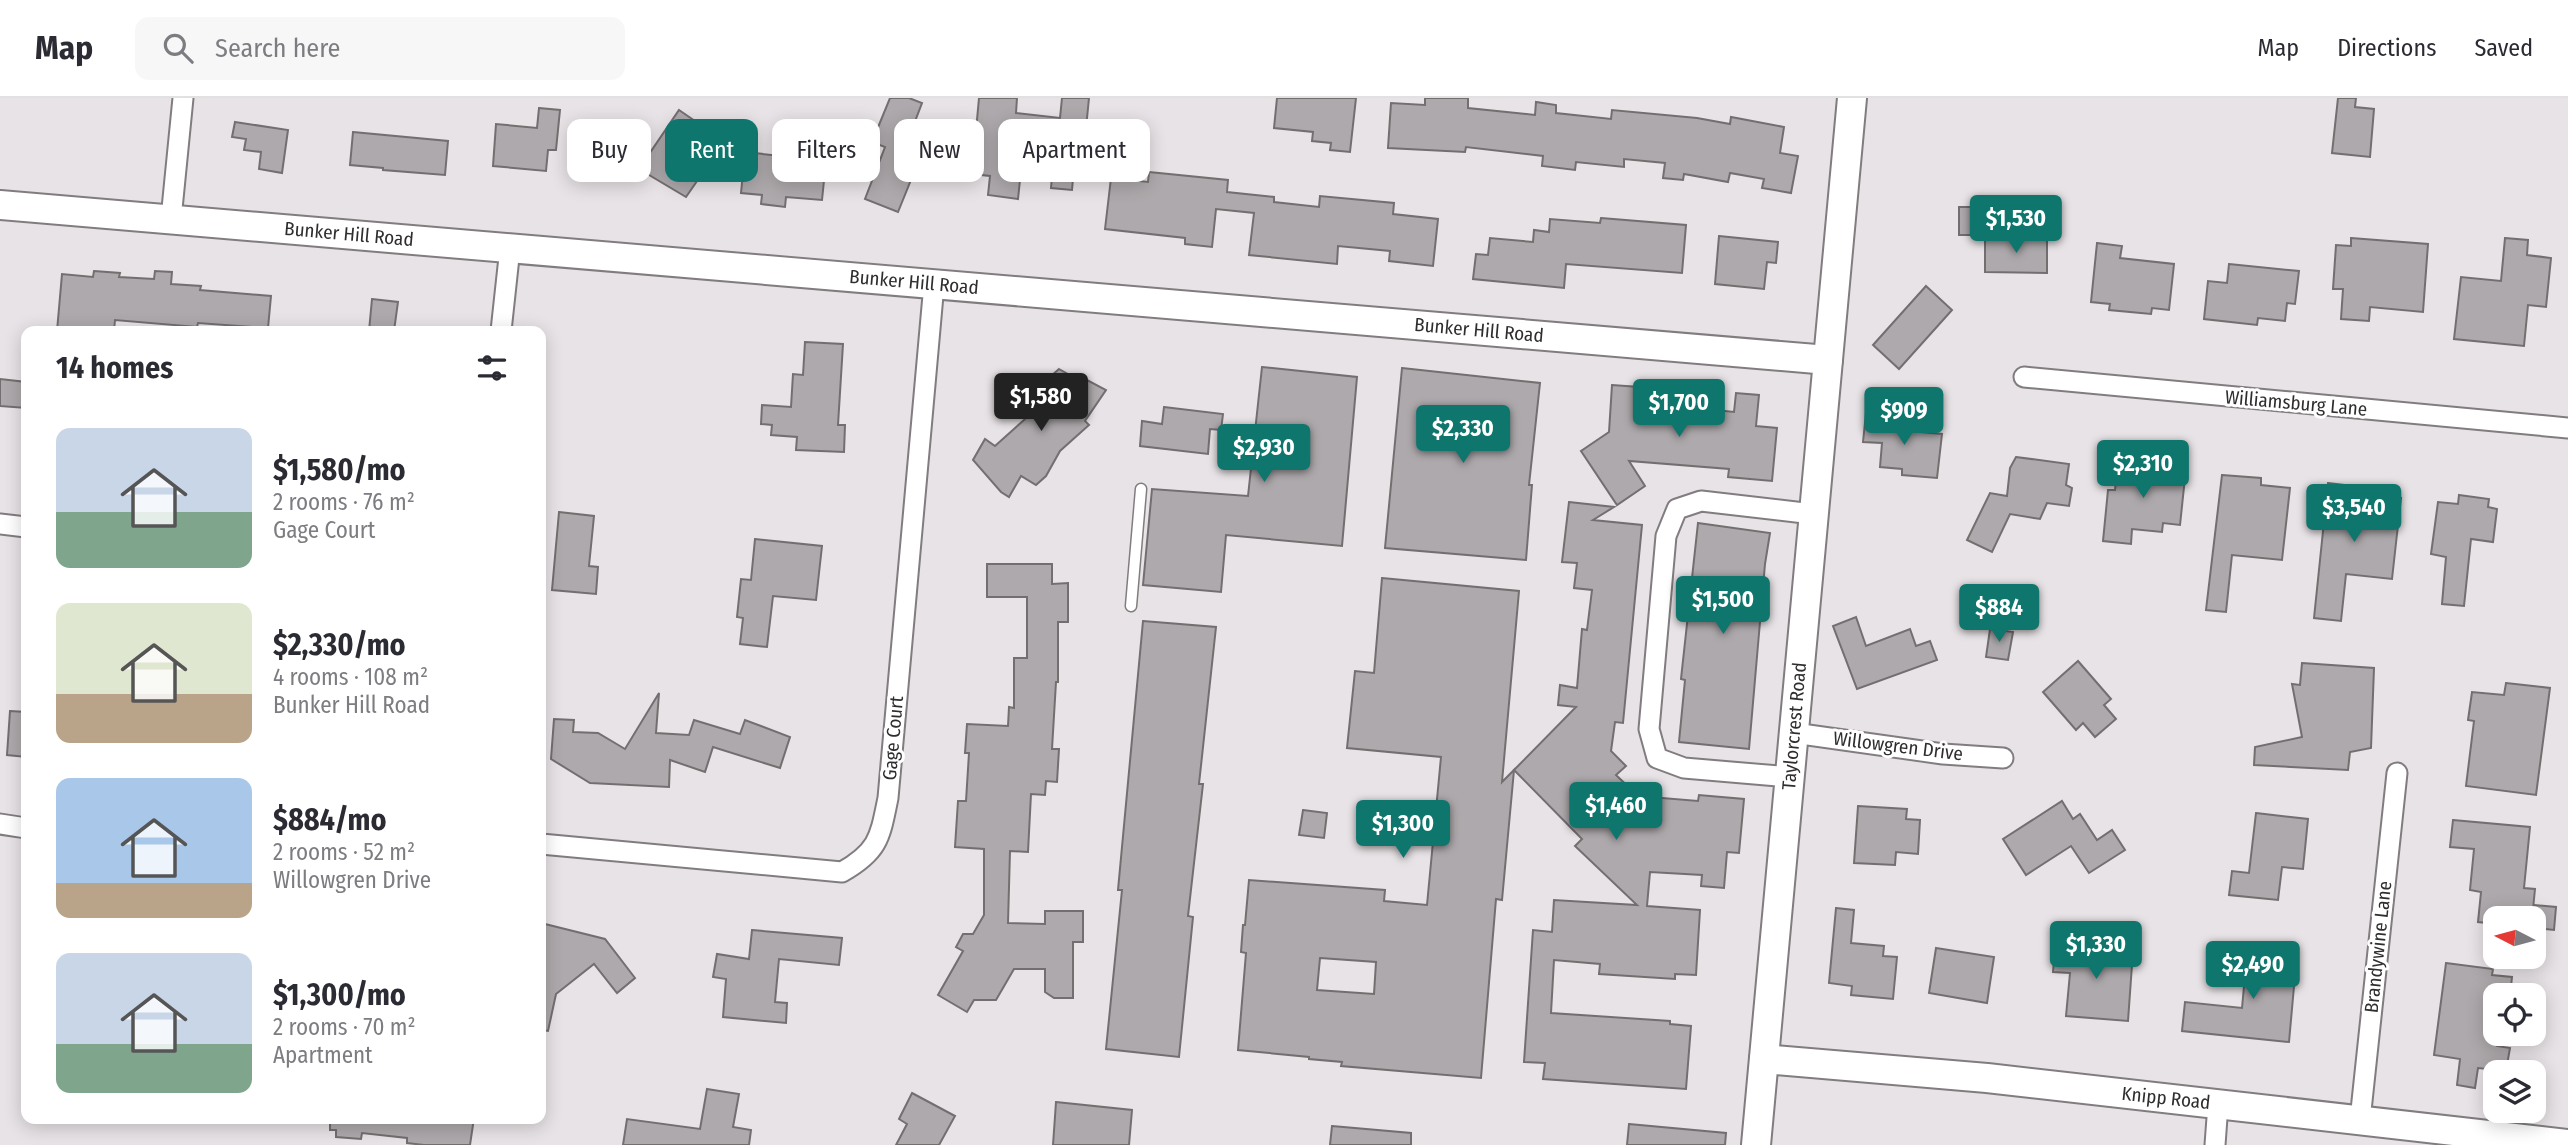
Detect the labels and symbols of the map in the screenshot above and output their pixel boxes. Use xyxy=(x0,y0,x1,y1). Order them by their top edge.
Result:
pin: $1,530 xyxy=(1959,195,2073,255)
street label: Bunker Hill Road xyxy=(283,217,415,251)
street label: Bunker Hill Road xyxy=(848,265,980,299)
street label: Bunker Hill Road xyxy=(1413,313,1545,347)
pin: $1,580 xyxy=(984,374,1098,433)
pin: $1,700 xyxy=(1622,380,1736,439)
street label: Williamsburg Lane xyxy=(2224,385,2368,421)
pin: $909 xyxy=(1863,388,1945,447)
pin: $2,330 xyxy=(1406,406,1520,465)
pin: $2,930 xyxy=(1207,424,1321,484)
pin: $2,310 xyxy=(2086,440,2200,500)
pin: $3,540 xyxy=(2297,484,2411,544)
pin: $1,500 xyxy=(1666,576,1780,636)
pin: $884 xyxy=(1958,584,2040,644)
street label: Taylorcrest Road xyxy=(1777,661,1811,791)
street label: Gage Court xyxy=(878,694,908,781)
street label: Willowgren Drive xyxy=(1832,727,1964,765)
pin: $1,460 xyxy=(1559,782,1673,842)
pin: $1,300 xyxy=(1346,800,1460,860)
street label: Brandywine Lane xyxy=(2360,880,2396,1014)
north arrow xyxy=(2483,906,2546,970)
pin: $1,330 xyxy=(2039,922,2153,981)
pin: $2,490 xyxy=(2196,942,2310,1001)
street label: Knipp Road xyxy=(2121,1082,2211,1114)

